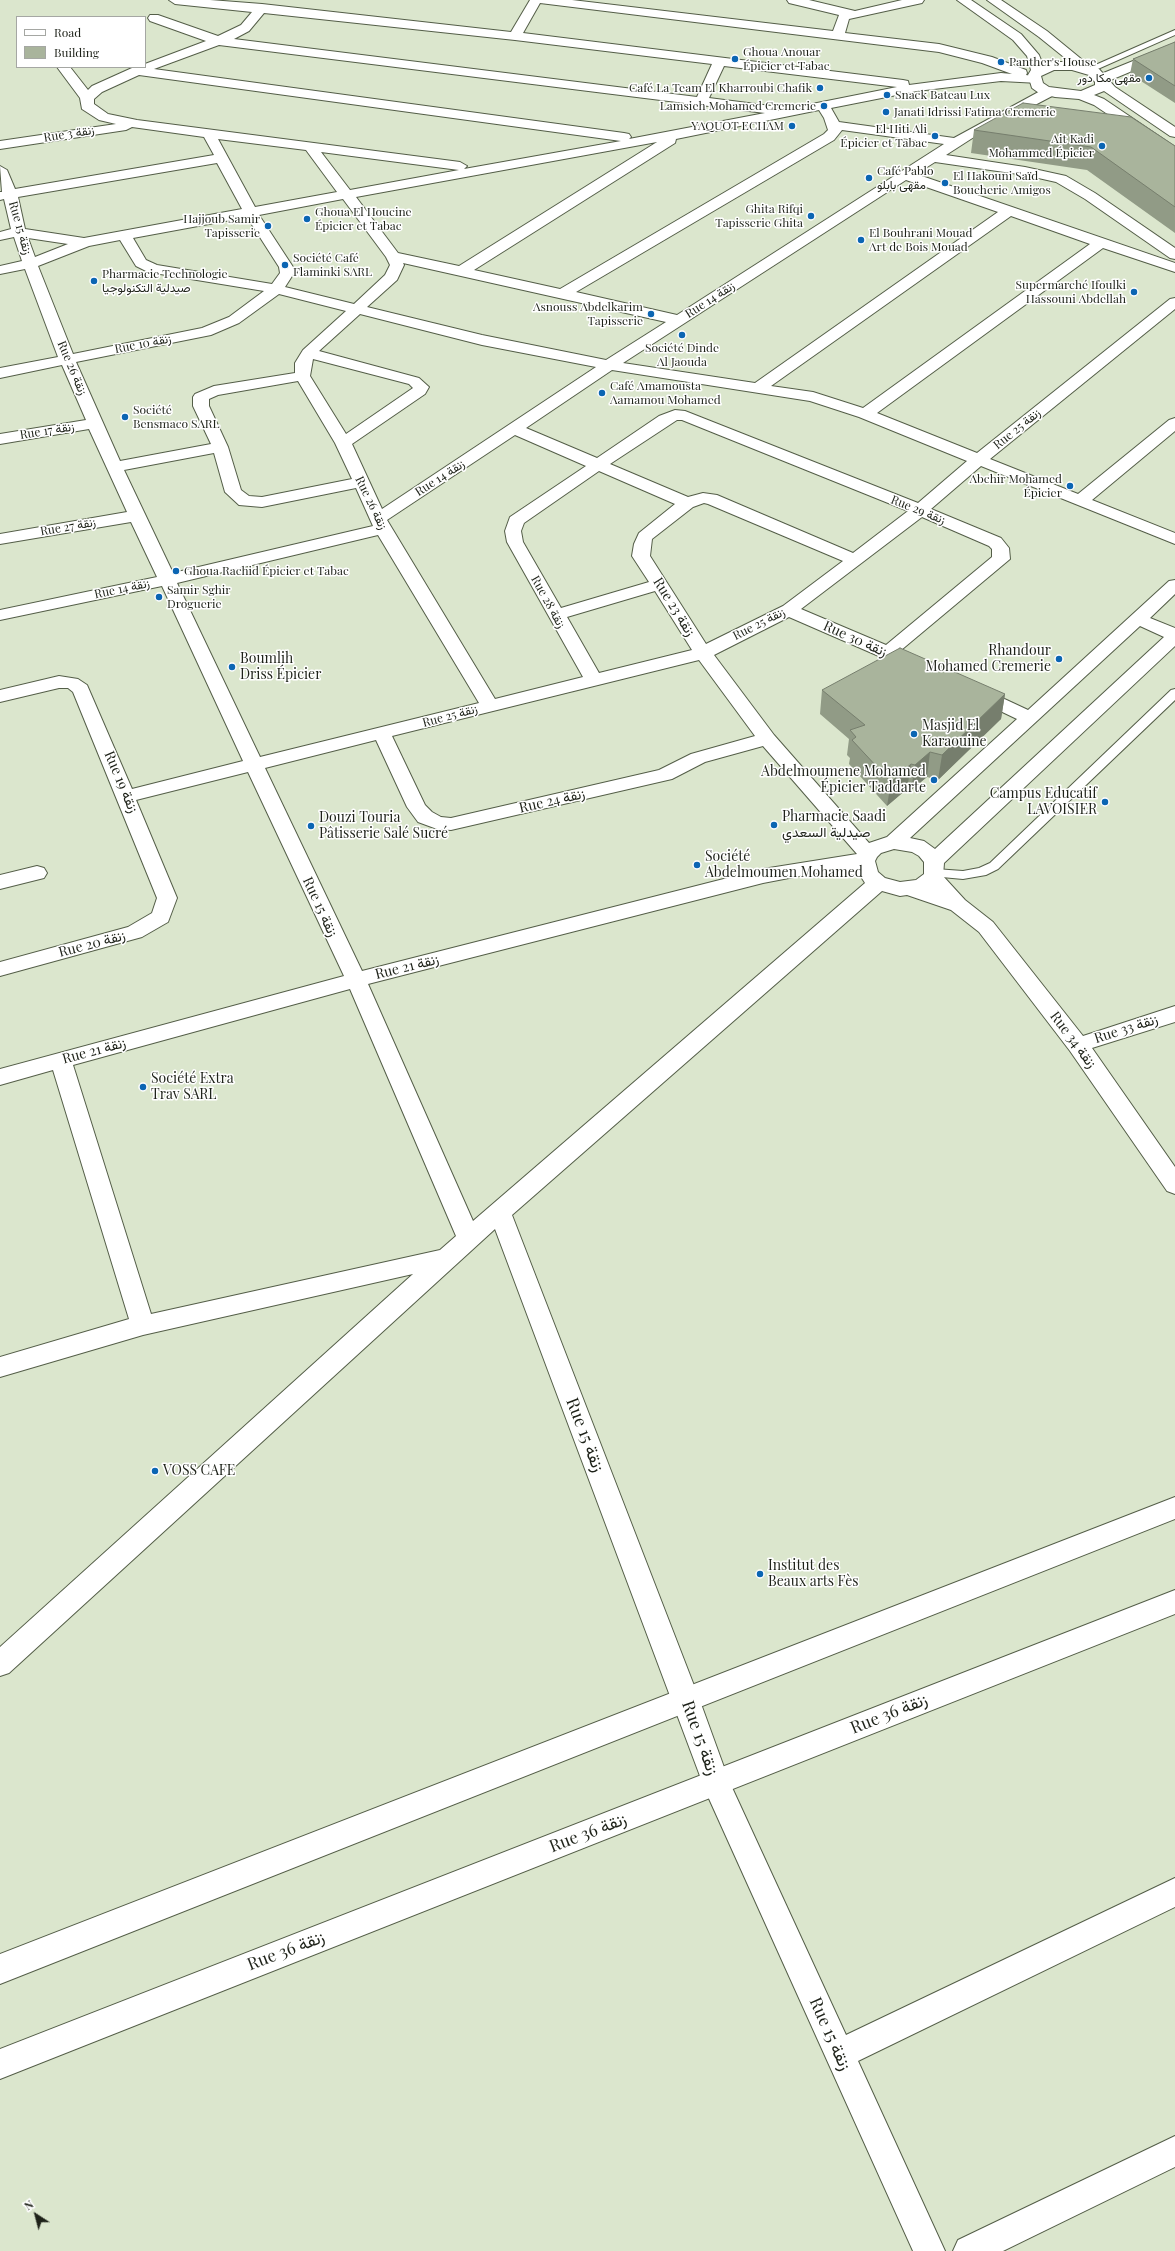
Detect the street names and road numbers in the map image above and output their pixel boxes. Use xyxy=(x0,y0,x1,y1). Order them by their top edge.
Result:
street label: Rue 3 زنقة xyxy=(43,123,95,145)
street label: Rue 15 زنقة xyxy=(6,200,34,256)
street label: Rue 14 زنقة xyxy=(683,279,737,321)
street label: Rue 10 زنقة xyxy=(113,331,173,357)
street label: Rue 26 زنقة xyxy=(54,339,90,397)
street label: Rue 25 زنقة xyxy=(991,406,1043,452)
street label: Rue 17 زنقة xyxy=(19,420,75,442)
street label: Rue 14 زنقة xyxy=(413,457,467,499)
street label: Rue 26 زنقة xyxy=(352,474,390,532)
street label: Rue 29 زنقة xyxy=(889,493,947,527)
street label: Rue 27 زنقة xyxy=(39,515,97,539)
street label: Rue 28 زنقة xyxy=(528,573,568,631)
street label: Rue 23 زنقة xyxy=(649,574,699,640)
street label: Rue 14 زنقة xyxy=(93,576,151,602)
street label: Rue 25 زنقة xyxy=(731,605,787,643)
street label: Rue 30 زنقة xyxy=(821,617,889,661)
street label: Rue 25 زنقة xyxy=(421,702,479,730)
street label: Rue 19 زنقة xyxy=(100,749,142,815)
street label: Rue 24 زنقة xyxy=(517,785,587,817)
street label: Rue 15 زنقة xyxy=(299,874,341,940)
street label: Rue 20 زنقة xyxy=(57,927,127,961)
street label: Rue 21 زنقة xyxy=(373,951,441,983)
street label: Rue 34 زنقة xyxy=(1046,1008,1100,1072)
street label: Rue 33 زنقة xyxy=(1092,1011,1160,1047)
street label: Rue 21 زنقة xyxy=(60,1034,128,1068)
street label: Rue 15 زنقة xyxy=(562,1395,608,1475)
street label: Rue 36 زنقة xyxy=(848,1689,930,1739)
street label: Rue 15 زنقة xyxy=(677,1698,723,1778)
street label: Rue 36 زنقة xyxy=(546,1809,630,1857)
street label: Rue 36 زنقة xyxy=(244,1927,328,1975)
street label: Rue 15 زنقة xyxy=(805,1994,855,2074)

